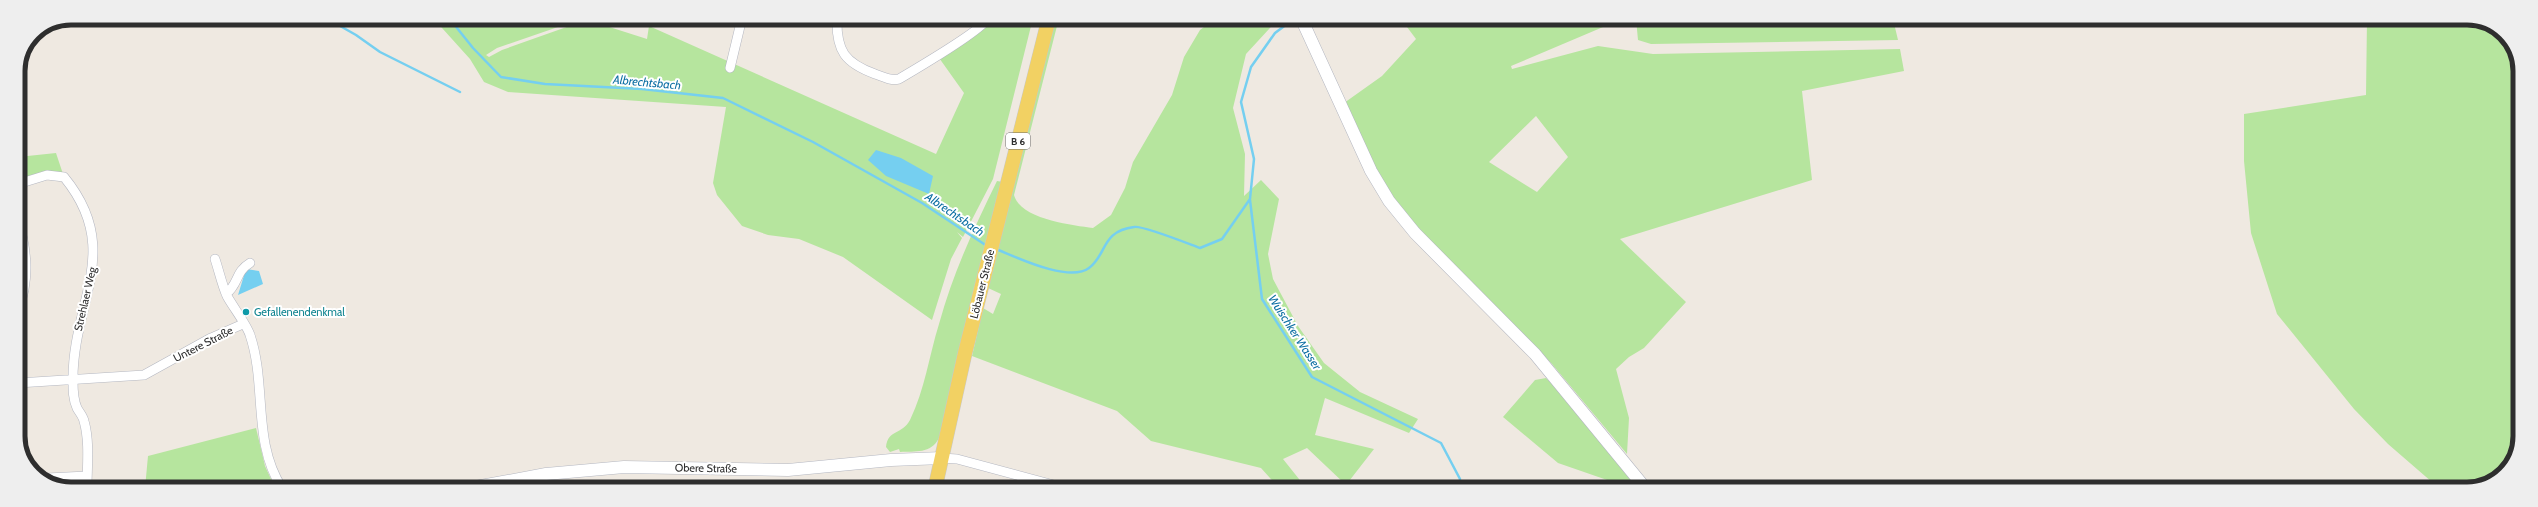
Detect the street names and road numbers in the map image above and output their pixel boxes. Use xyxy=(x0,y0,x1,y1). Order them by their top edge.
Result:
road number: B 6 xyxy=(1006,133,1030,149)
street label: Löbauer Straße xyxy=(967,248,997,320)
street label: Strehlaer Weg xyxy=(71,265,99,332)
street label: Untere Straße xyxy=(171,323,236,365)
street label: Obere Straße xyxy=(675,460,738,476)

